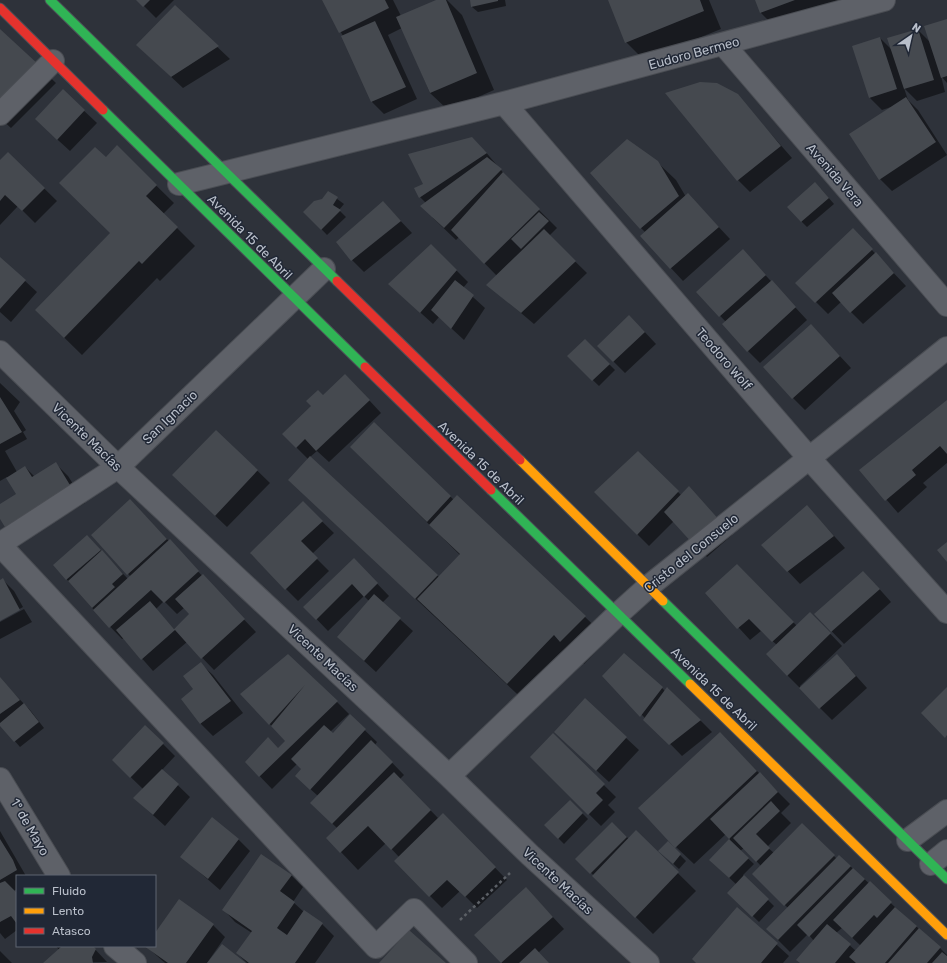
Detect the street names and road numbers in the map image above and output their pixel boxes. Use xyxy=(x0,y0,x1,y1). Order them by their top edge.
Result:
street label: Eudoro Bermeo xyxy=(647,34,741,72)
street label: Avenida Vera xyxy=(804,140,866,210)
street label: Avenida 15 de Abril xyxy=(205,192,295,282)
street label: Teodoro Wolf xyxy=(693,325,755,393)
street label: San Ignacio xyxy=(139,387,201,448)
street label: Vicente Macías xyxy=(49,400,125,474)
street label: Avenida 15 de Abril xyxy=(435,418,527,508)
street label: Cristo del Consuelo xyxy=(641,510,741,596)
street label: Vicente Macías xyxy=(285,621,362,695)
street label: Avenida 15 de Abril xyxy=(668,644,760,734)
street label: 1º de Mayo xyxy=(8,796,52,858)
street label: Vicente Macías xyxy=(520,844,597,918)

